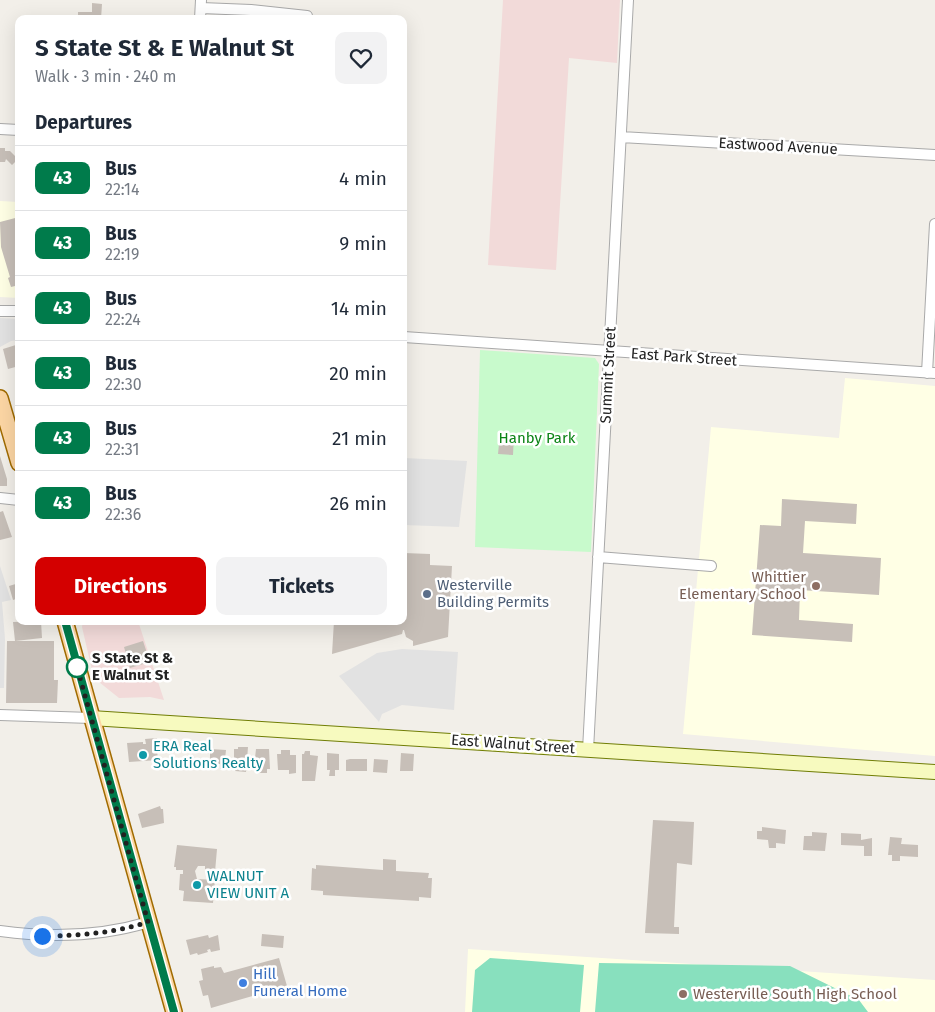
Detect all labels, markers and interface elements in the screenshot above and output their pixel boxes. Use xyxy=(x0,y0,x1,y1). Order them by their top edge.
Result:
button: heart xyxy=(335,32,387,84)
text: S State St & E Walnut St xyxy=(35,34,294,62)
text: Walk · 3 min · 240 m xyxy=(35,67,177,86)
text: Departures xyxy=(35,111,132,134)
street label: Eastwood Avenue xyxy=(718,134,838,158)
text: Bus xyxy=(105,157,137,180)
text: 43 xyxy=(53,167,72,189)
text: 4 min xyxy=(339,167,387,190)
text: 22:14 xyxy=(105,180,139,199)
text: Bus xyxy=(105,222,137,245)
text: 43 xyxy=(53,232,72,254)
text: 9 min xyxy=(339,232,387,255)
text: 22:19 xyxy=(105,245,139,264)
text: Bus xyxy=(105,287,137,310)
text: 43 xyxy=(53,297,72,319)
text: 14 min xyxy=(331,297,387,320)
text: 22:24 xyxy=(105,310,141,329)
street label: Summit Street xyxy=(596,326,620,424)
street label: East Park Street xyxy=(630,344,738,370)
text: Bus xyxy=(105,352,137,375)
text: 43 xyxy=(53,362,72,384)
text: 20 min xyxy=(329,362,387,385)
text: 22:30 xyxy=(105,375,142,394)
text: Bus xyxy=(105,417,137,440)
text: 43 xyxy=(53,427,72,449)
text: 21 min xyxy=(332,427,387,450)
park label: Hanby Park xyxy=(499,429,576,447)
text: 22:31 xyxy=(105,440,139,459)
text: Bus xyxy=(105,482,137,505)
text: 43 xyxy=(53,492,72,514)
text: 26 min xyxy=(330,492,387,515)
text: 22:36 xyxy=(105,505,141,524)
button: Directions xyxy=(35,557,206,615)
button: Tickets xyxy=(216,557,387,615)
place label: Whittier Elementary School xyxy=(679,568,807,603)
place label: Westerville Building Permits xyxy=(437,576,549,611)
marker: Whittier Elementary School xyxy=(810,580,822,592)
marker: Westerville Building Permits xyxy=(421,588,433,600)
place label: S State St & E Walnut St xyxy=(92,649,174,684)
marker: S State St & E Walnut St xyxy=(66,656,88,678)
street label: East Walnut Street xyxy=(450,731,576,757)
place label: ERA Real Solutions Realty xyxy=(153,737,264,772)
marker: ERA Real Solutions Realty xyxy=(137,749,149,761)
place label: WALNUT VIEW UNIT A xyxy=(207,867,289,902)
marker: WALNUT VIEW UNIT A xyxy=(191,879,203,891)
your location xyxy=(30,924,55,949)
place label: Hill Funeral Home xyxy=(253,965,347,1000)
marker: Hill Funeral Home xyxy=(237,977,249,989)
place label: Westerville South High School xyxy=(693,985,898,1003)
marker: Westerville South High School xyxy=(677,988,689,1000)

